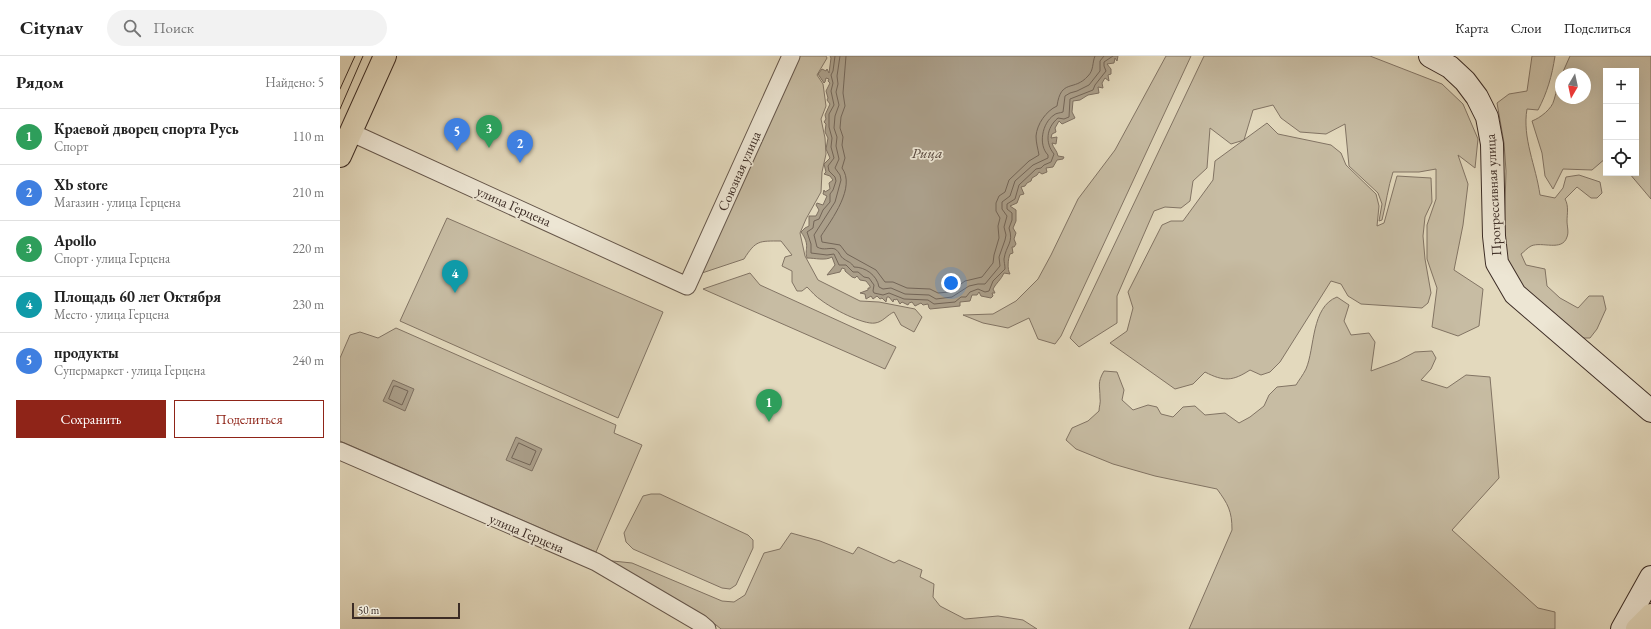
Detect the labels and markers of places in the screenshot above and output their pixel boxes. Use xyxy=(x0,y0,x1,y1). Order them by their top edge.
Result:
pin: 3 xyxy=(476,115,502,148)
pin: 5 xyxy=(444,118,470,151)
pin: 2 xyxy=(507,130,533,163)
pin: 4 xyxy=(442,260,468,293)
pin: 1 xyxy=(756,389,782,422)

